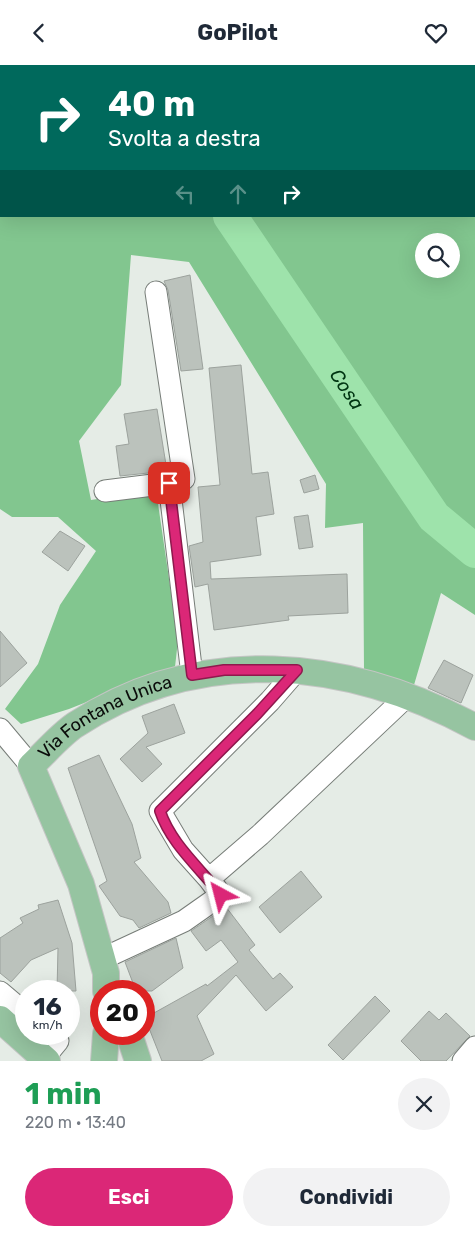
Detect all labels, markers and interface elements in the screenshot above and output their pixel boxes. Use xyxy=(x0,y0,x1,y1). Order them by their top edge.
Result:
icon: back xyxy=(25,19,53,47)
text: GoPilot xyxy=(197,19,278,46)
icon: heart xyxy=(422,19,450,47)
text: 40 m xyxy=(108,83,195,125)
icon: right xyxy=(25,85,90,150)
text: Svolta a destra xyxy=(108,125,261,152)
icon: left xyxy=(171,180,199,208)
icon: ahead xyxy=(224,180,252,208)
icon: right xyxy=(277,180,305,208)
map controls xyxy=(415,233,460,278)
button: search xyxy=(415,233,460,278)
water label: Cosa xyxy=(325,364,369,414)
pin xyxy=(148,462,190,504)
icon: arrive xyxy=(155,469,183,497)
street label: Via Fontana Unica xyxy=(33,671,174,764)
position arrow xyxy=(194,868,246,920)
speed limit sign: 20 xyxy=(90,980,155,1045)
text: 16 xyxy=(33,992,62,1021)
text: km/h xyxy=(33,1018,62,1032)
text: 1 min xyxy=(25,1076,102,1112)
button: close xyxy=(398,1078,450,1130)
text: 220 m · 13:40 xyxy=(25,1113,126,1132)
button: Esci xyxy=(25,1168,233,1226)
button: Condividi xyxy=(243,1168,450,1226)

